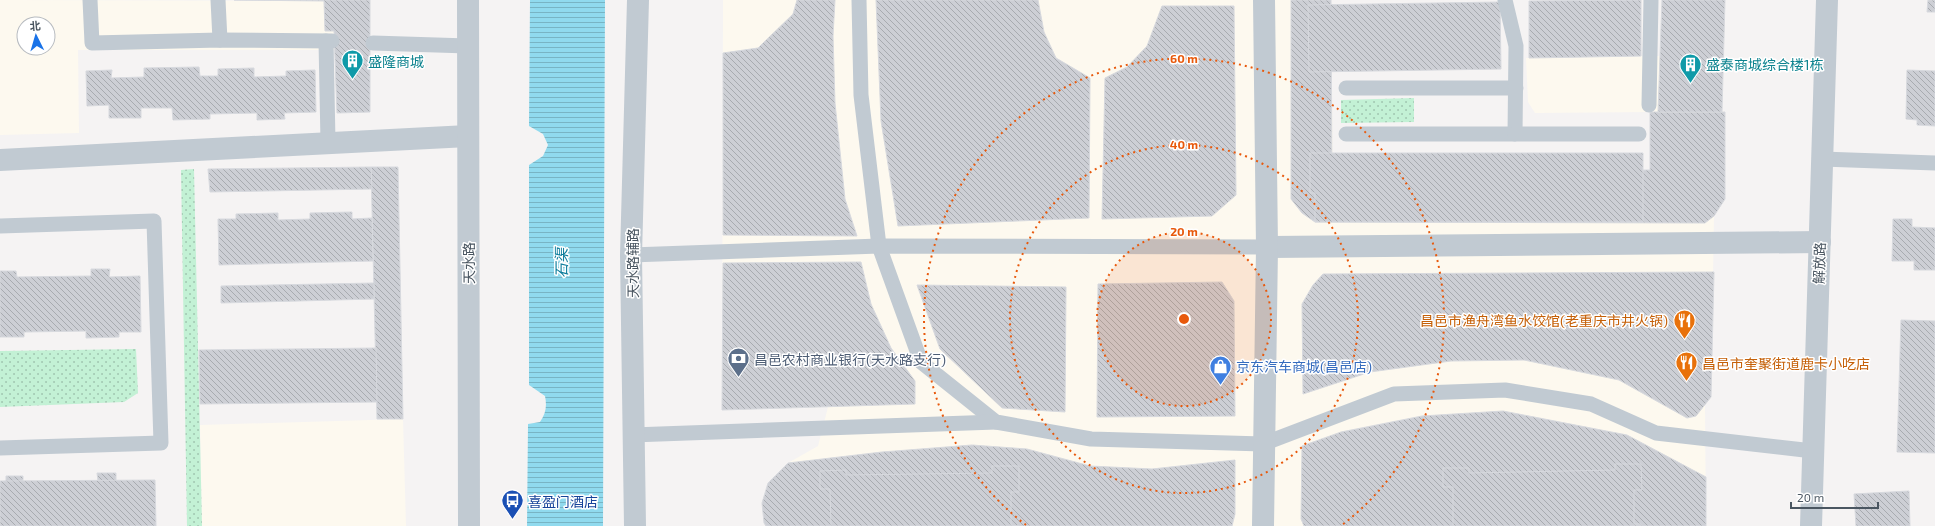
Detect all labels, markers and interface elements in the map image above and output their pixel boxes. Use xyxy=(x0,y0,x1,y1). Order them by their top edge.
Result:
north arrow xyxy=(16,16,56,56)
text: 北 xyxy=(29,19,41,32)
building icon: 盛隆商城 xyxy=(340,48,366,81)
text: 60 m xyxy=(1170,51,1198,65)
building icon: 盛泰商城综合楼1栋 xyxy=(1678,51,1704,84)
place label: 盛隆商城 xyxy=(368,53,424,70)
place label: 盛泰商城综合楼1栋 xyxy=(1706,56,1824,73)
text: 40 m xyxy=(1170,137,1198,151)
text: 20 m xyxy=(1170,224,1198,238)
street label: 天水路辅路 xyxy=(624,228,641,298)
street label: 天水路 xyxy=(460,242,477,284)
street label: 解放路 xyxy=(1810,242,1828,284)
water label: 石渠 xyxy=(552,246,570,278)
restaurant icon: 昌邑市渔舟湾鱼水饺馆(老重庆市井火锅) xyxy=(1671,307,1697,340)
centre of rings xyxy=(1177,312,1191,326)
place label: 昌邑市渔舟湾鱼水饺馆(老重庆市井火锅) xyxy=(1420,312,1668,329)
bank icon: 昌邑农村商业银行(天水路支行) xyxy=(725,346,751,379)
restaurant icon: 昌邑市奎聚街道鹿卡小吃店 xyxy=(1673,350,1699,383)
place label: 昌邑农村商业银行(天水路支行) xyxy=(754,351,946,368)
shop icon: 京东汽车商城(昌邑店) xyxy=(1207,353,1233,386)
place label: 昌邑市奎聚街道鹿卡小吃店 xyxy=(1702,355,1870,372)
place label: 京东汽车商城(昌邑店) xyxy=(1236,358,1372,375)
scale bar xyxy=(1791,484,1878,510)
bus stop icon: 喜盈门酒店 xyxy=(500,488,526,521)
text: 20 m xyxy=(1797,490,1824,504)
place label: 喜盈门酒店 xyxy=(528,493,598,510)

